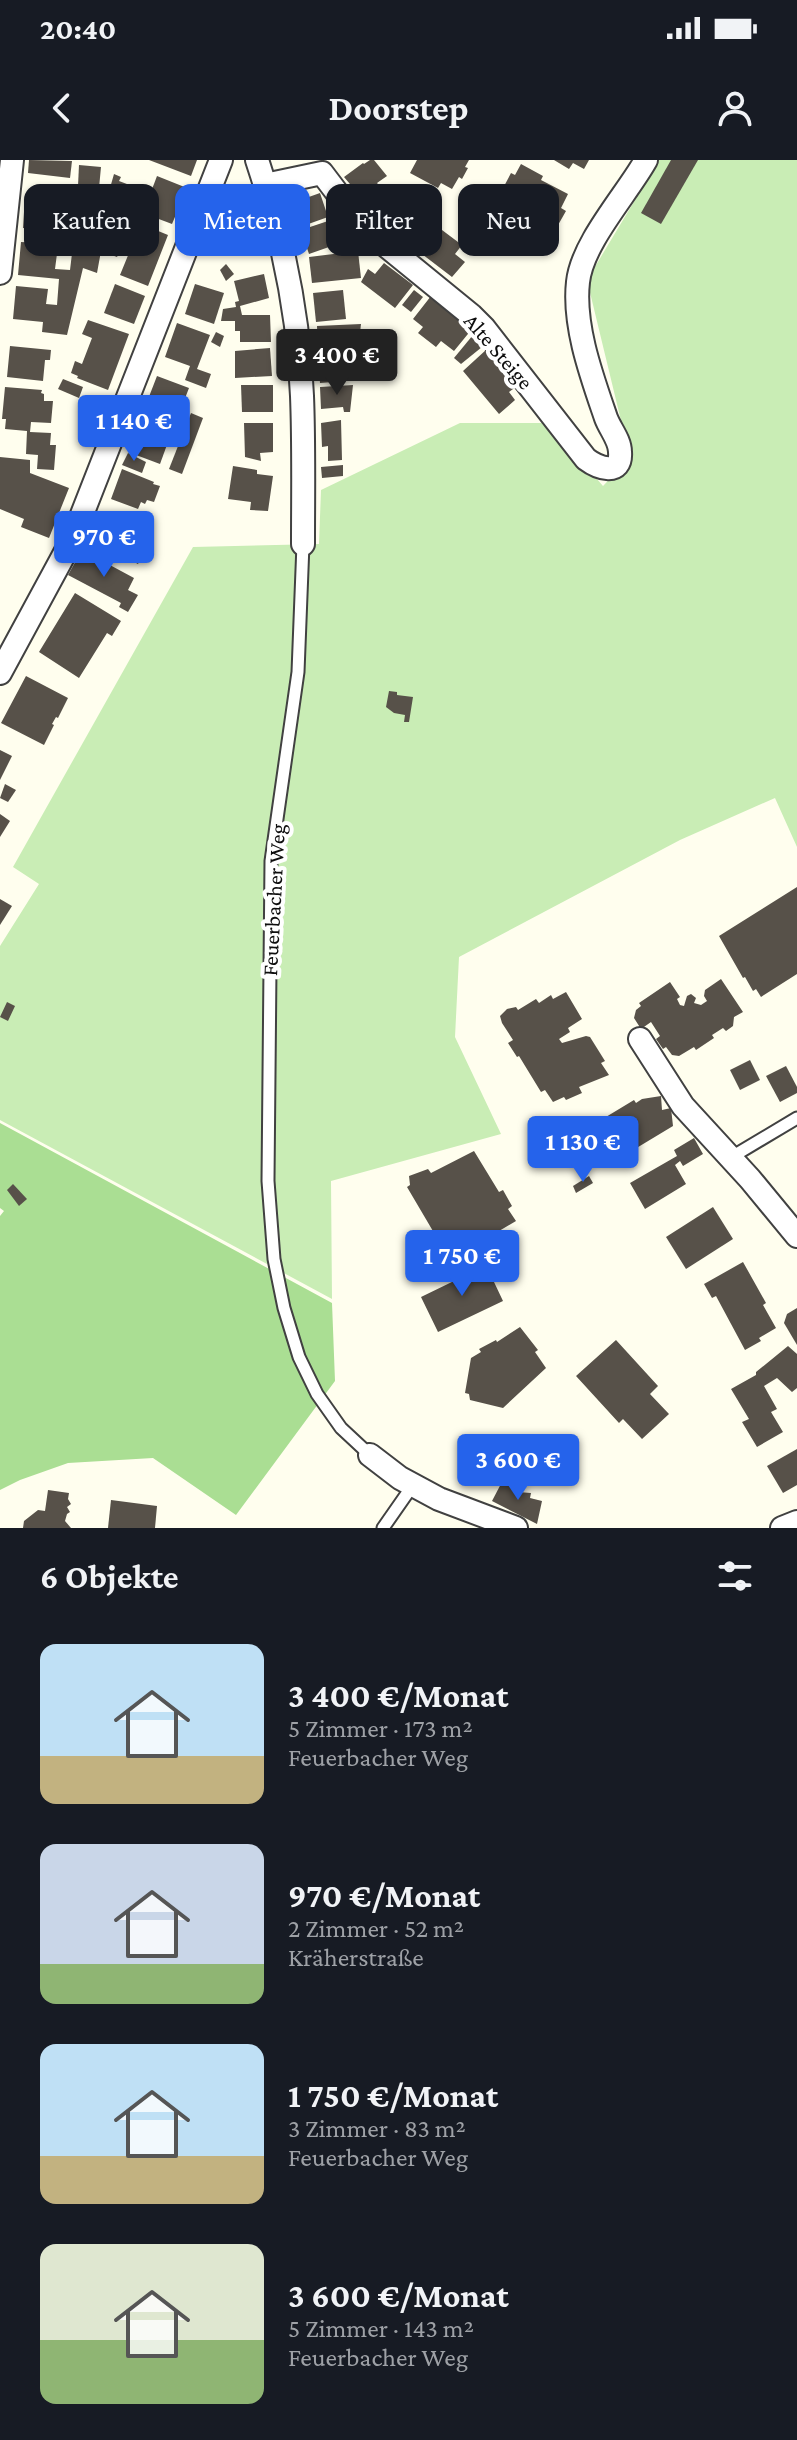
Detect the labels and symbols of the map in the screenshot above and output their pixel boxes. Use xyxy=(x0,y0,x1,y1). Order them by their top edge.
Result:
street label: Alte Steige xyxy=(459,308,538,394)
pin: 3 400 € xyxy=(263,329,411,397)
pin: 1 140 € xyxy=(60,395,208,463)
pin: 970 € xyxy=(48,511,160,579)
street label: Feuerbacher Weg xyxy=(257,823,290,977)
pin: 1 130 € xyxy=(509,1116,657,1184)
pin: 1 750 € xyxy=(388,1230,536,1298)
pin: 3 600 € xyxy=(444,1434,592,1502)

